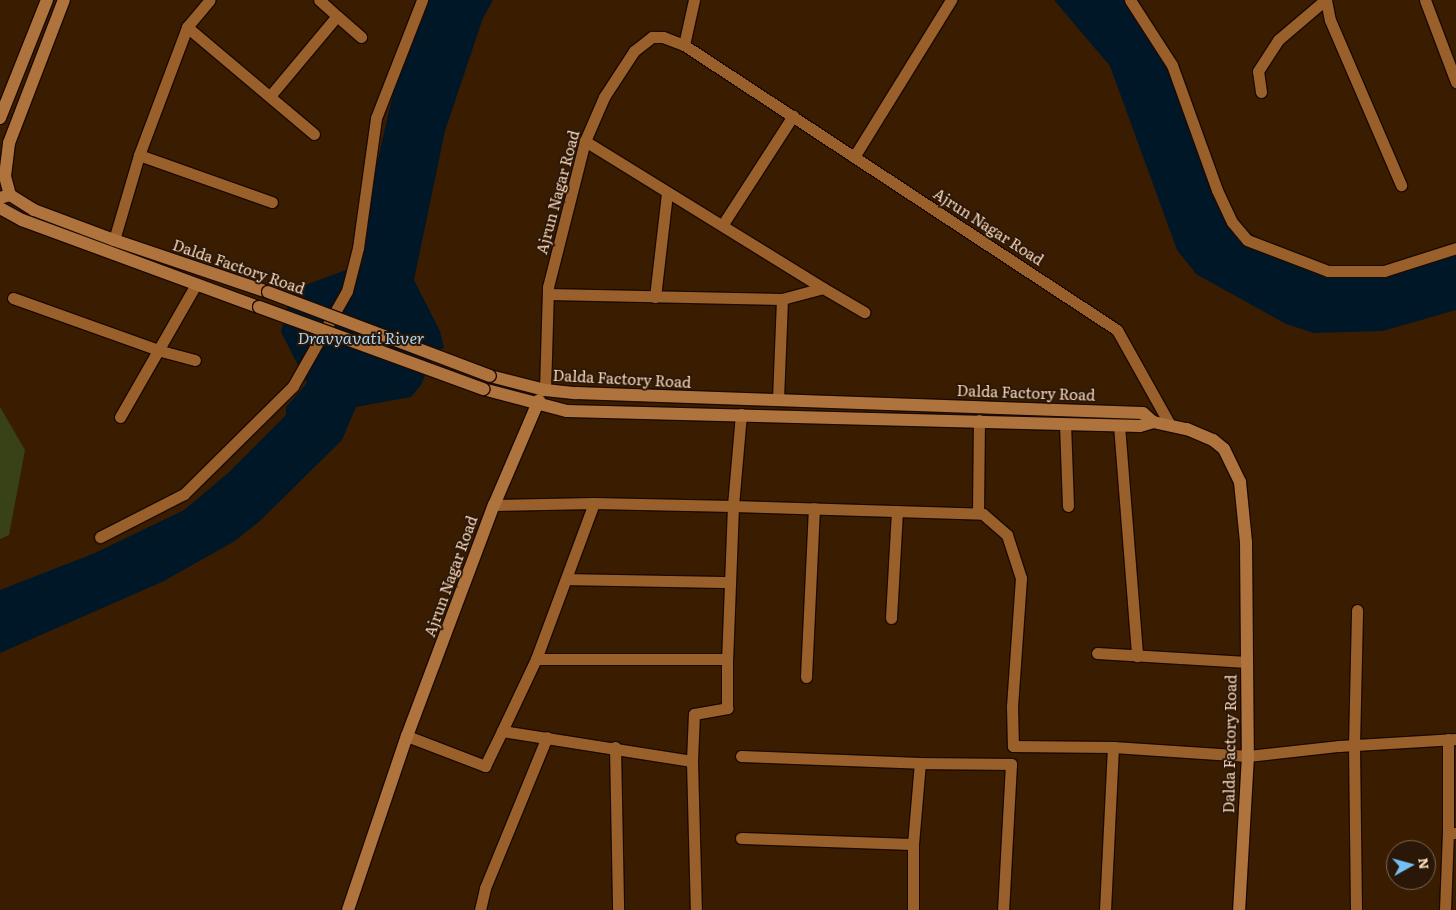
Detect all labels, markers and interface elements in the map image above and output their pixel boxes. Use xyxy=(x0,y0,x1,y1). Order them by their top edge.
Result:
street label: Ajrun Nagar Road xyxy=(532,128,582,256)
street label: Ajrun Nagar Road xyxy=(931,184,1047,268)
street label: Dalda Factory Road xyxy=(171,235,307,297)
water label: Dravyavati River xyxy=(297,327,425,347)
street label: Dalda Factory Road xyxy=(552,365,692,391)
street label: Dalda Factory Road xyxy=(956,381,1096,403)
street label: Ajrun Nagar Road xyxy=(420,513,480,639)
street label: Dalda Factory Road xyxy=(1219,675,1239,813)
north arrow xyxy=(1386,840,1436,890)
text: N xyxy=(1414,856,1436,870)

